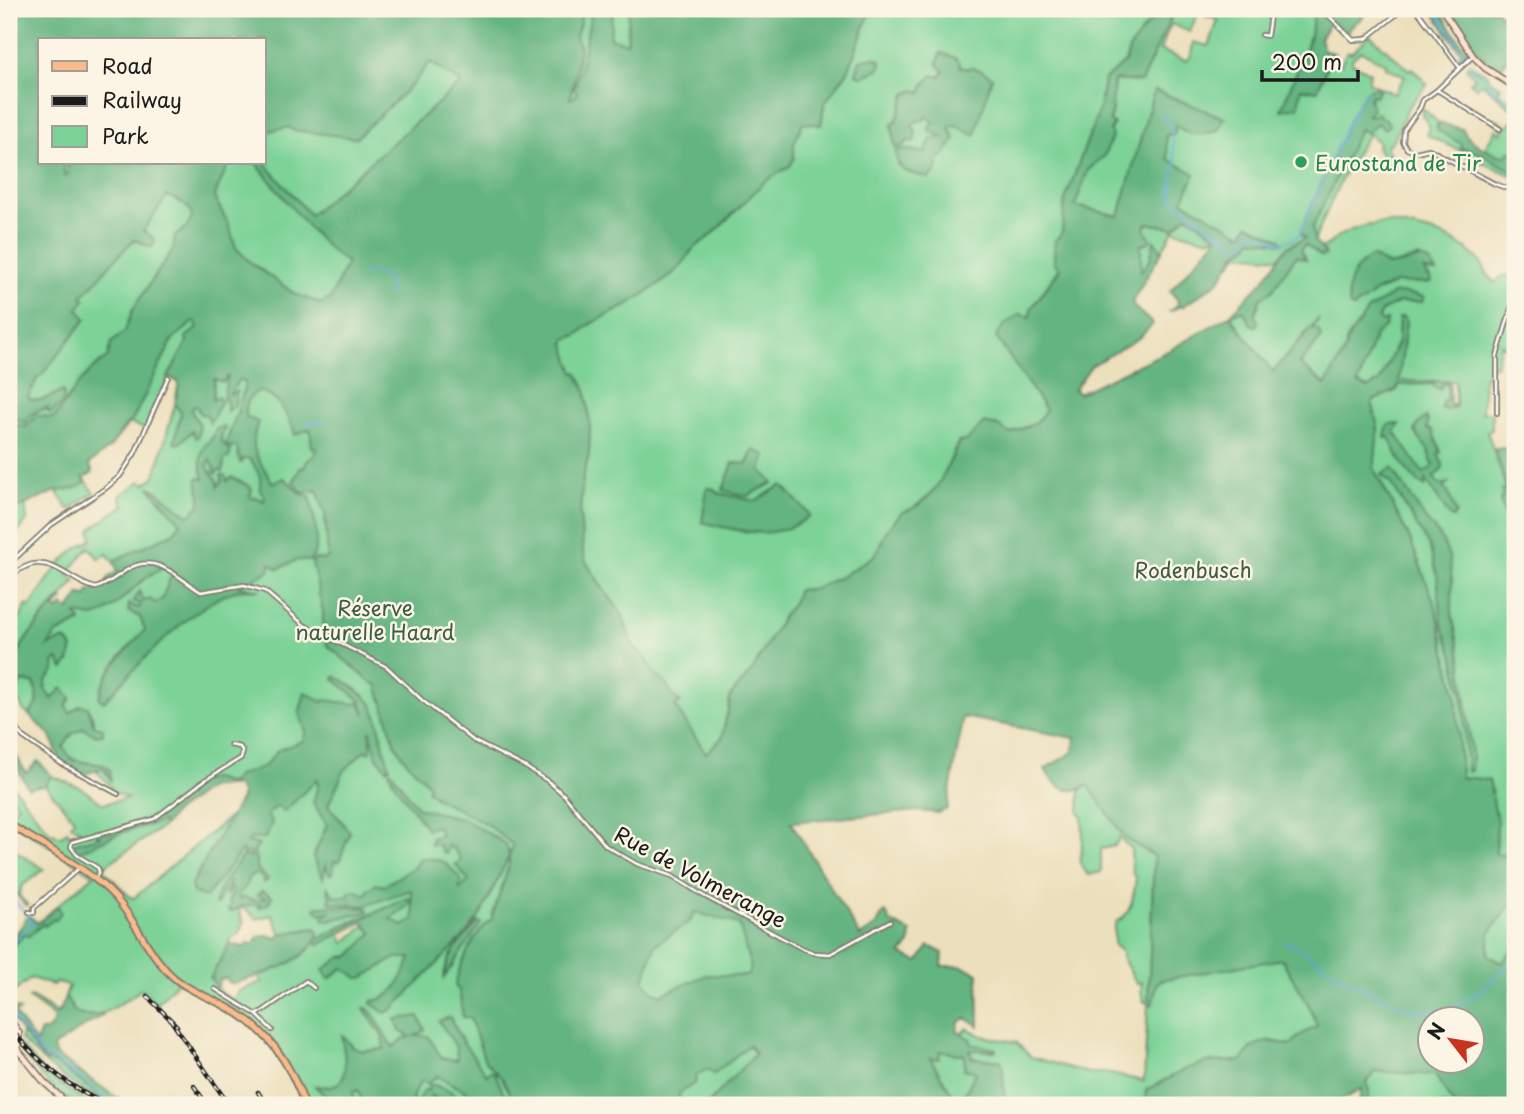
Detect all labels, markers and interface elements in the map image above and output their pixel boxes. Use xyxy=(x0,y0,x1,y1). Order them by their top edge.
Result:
legend xyxy=(38,38,266,164)
scale bar xyxy=(1262,38,1358,82)
text: 200 m xyxy=(1272,45,1342,77)
text: Road xyxy=(102,49,153,81)
text: Railway xyxy=(102,83,182,115)
text: Park xyxy=(102,119,149,151)
place label: Eurostand de Tir xyxy=(1315,146,1482,178)
marker: Eurostand de Tir xyxy=(1293,154,1309,170)
park label: Rodenbusch xyxy=(1134,553,1252,585)
park label: Réserve naturelle Haard xyxy=(296,591,455,647)
street label: Rue de Volmerange xyxy=(609,817,793,935)
north arrow xyxy=(1416,1006,1486,1076)
text: N xyxy=(1420,1017,1451,1044)

